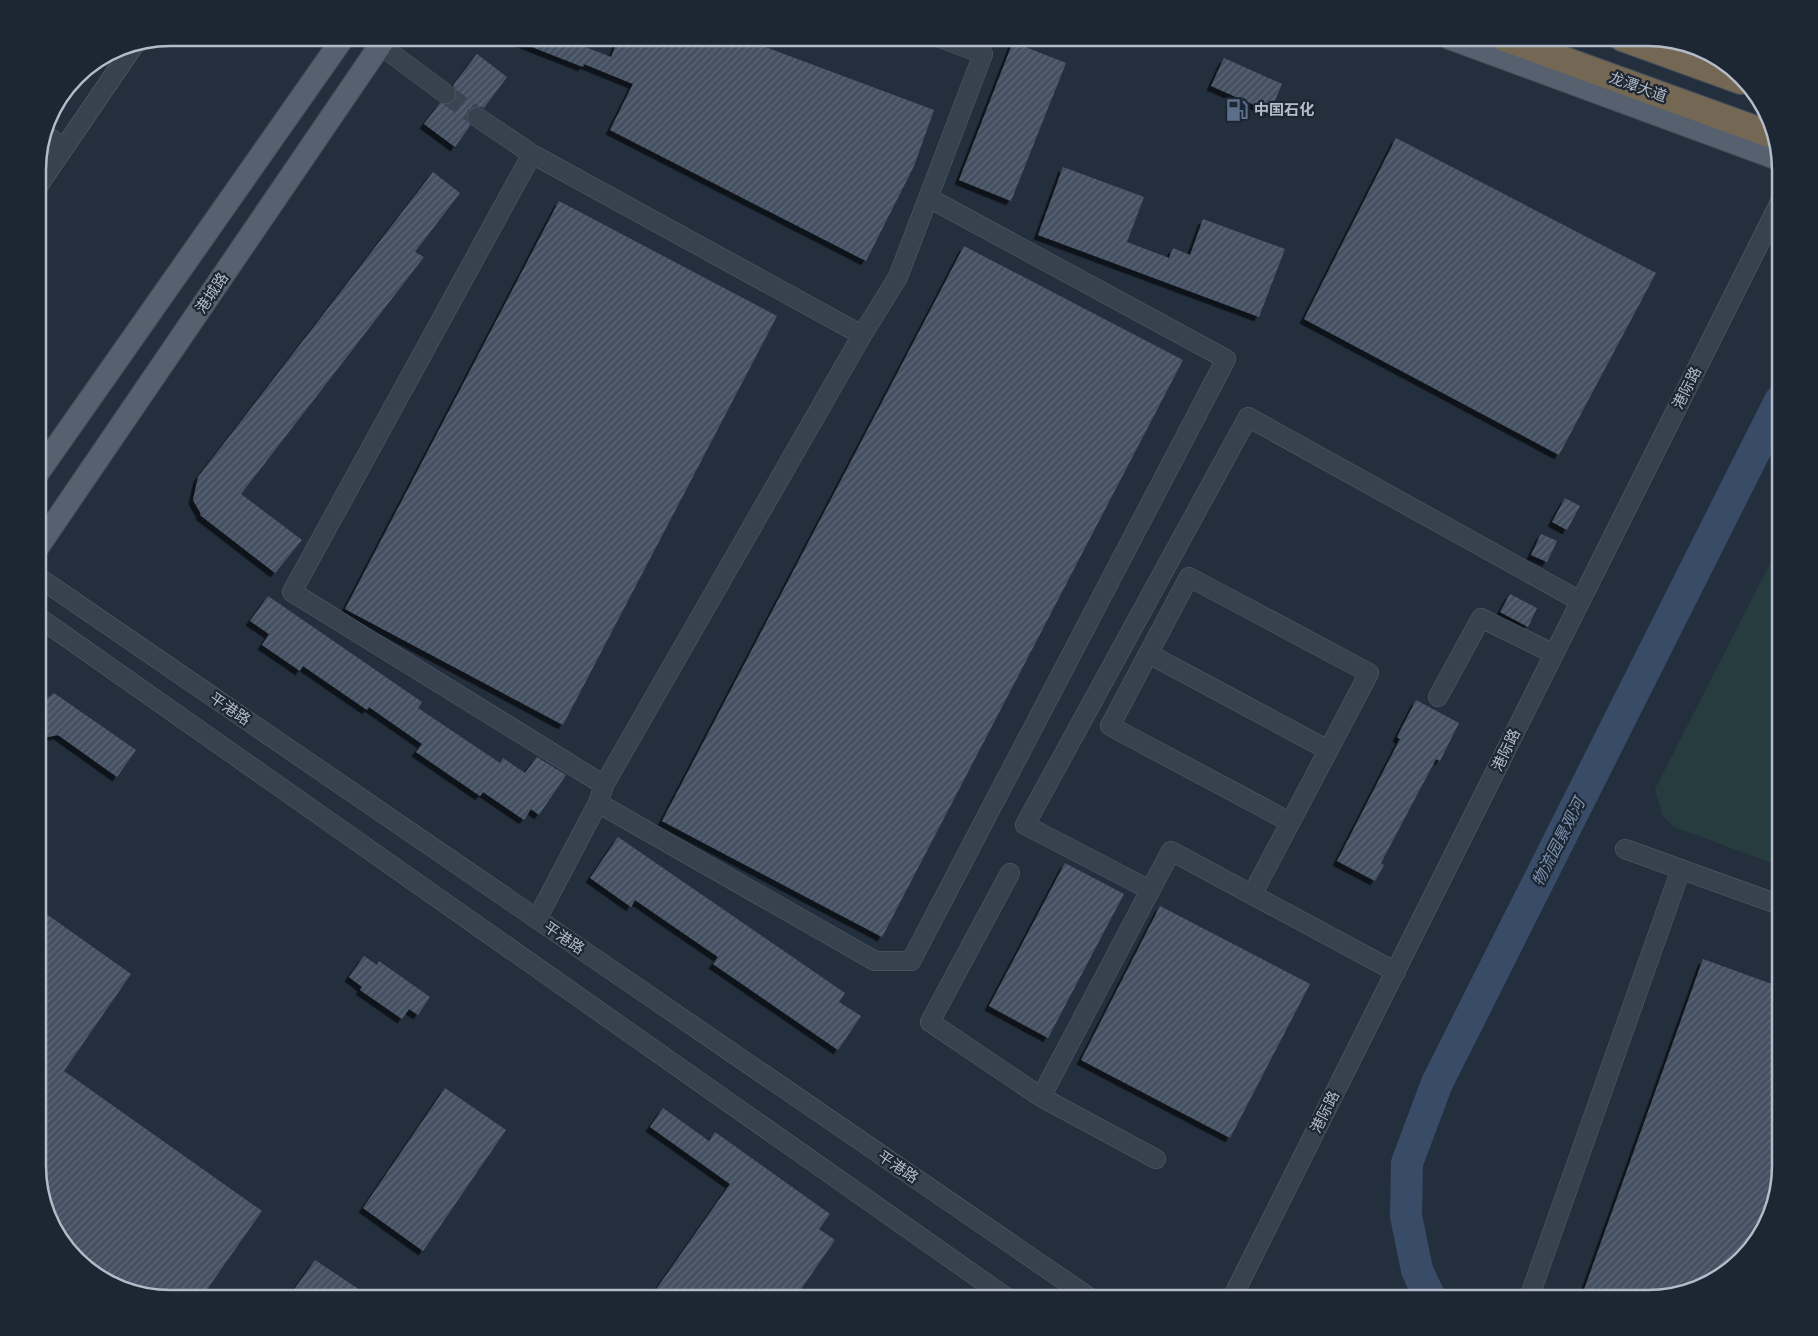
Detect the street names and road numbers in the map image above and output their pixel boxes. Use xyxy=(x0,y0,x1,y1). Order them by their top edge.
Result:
street label: 龙潭大道 xyxy=(1606,66,1670,107)
street label: 港城路 xyxy=(190,268,233,317)
street label: 港际路 xyxy=(1667,363,1706,413)
street label: 平港路 xyxy=(206,687,255,730)
street label: 港际路 xyxy=(1486,725,1525,775)
street label: 平港路 xyxy=(540,916,589,959)
street label: 港际路 xyxy=(1305,1087,1344,1137)
street label: 平港路 xyxy=(874,1145,923,1188)

